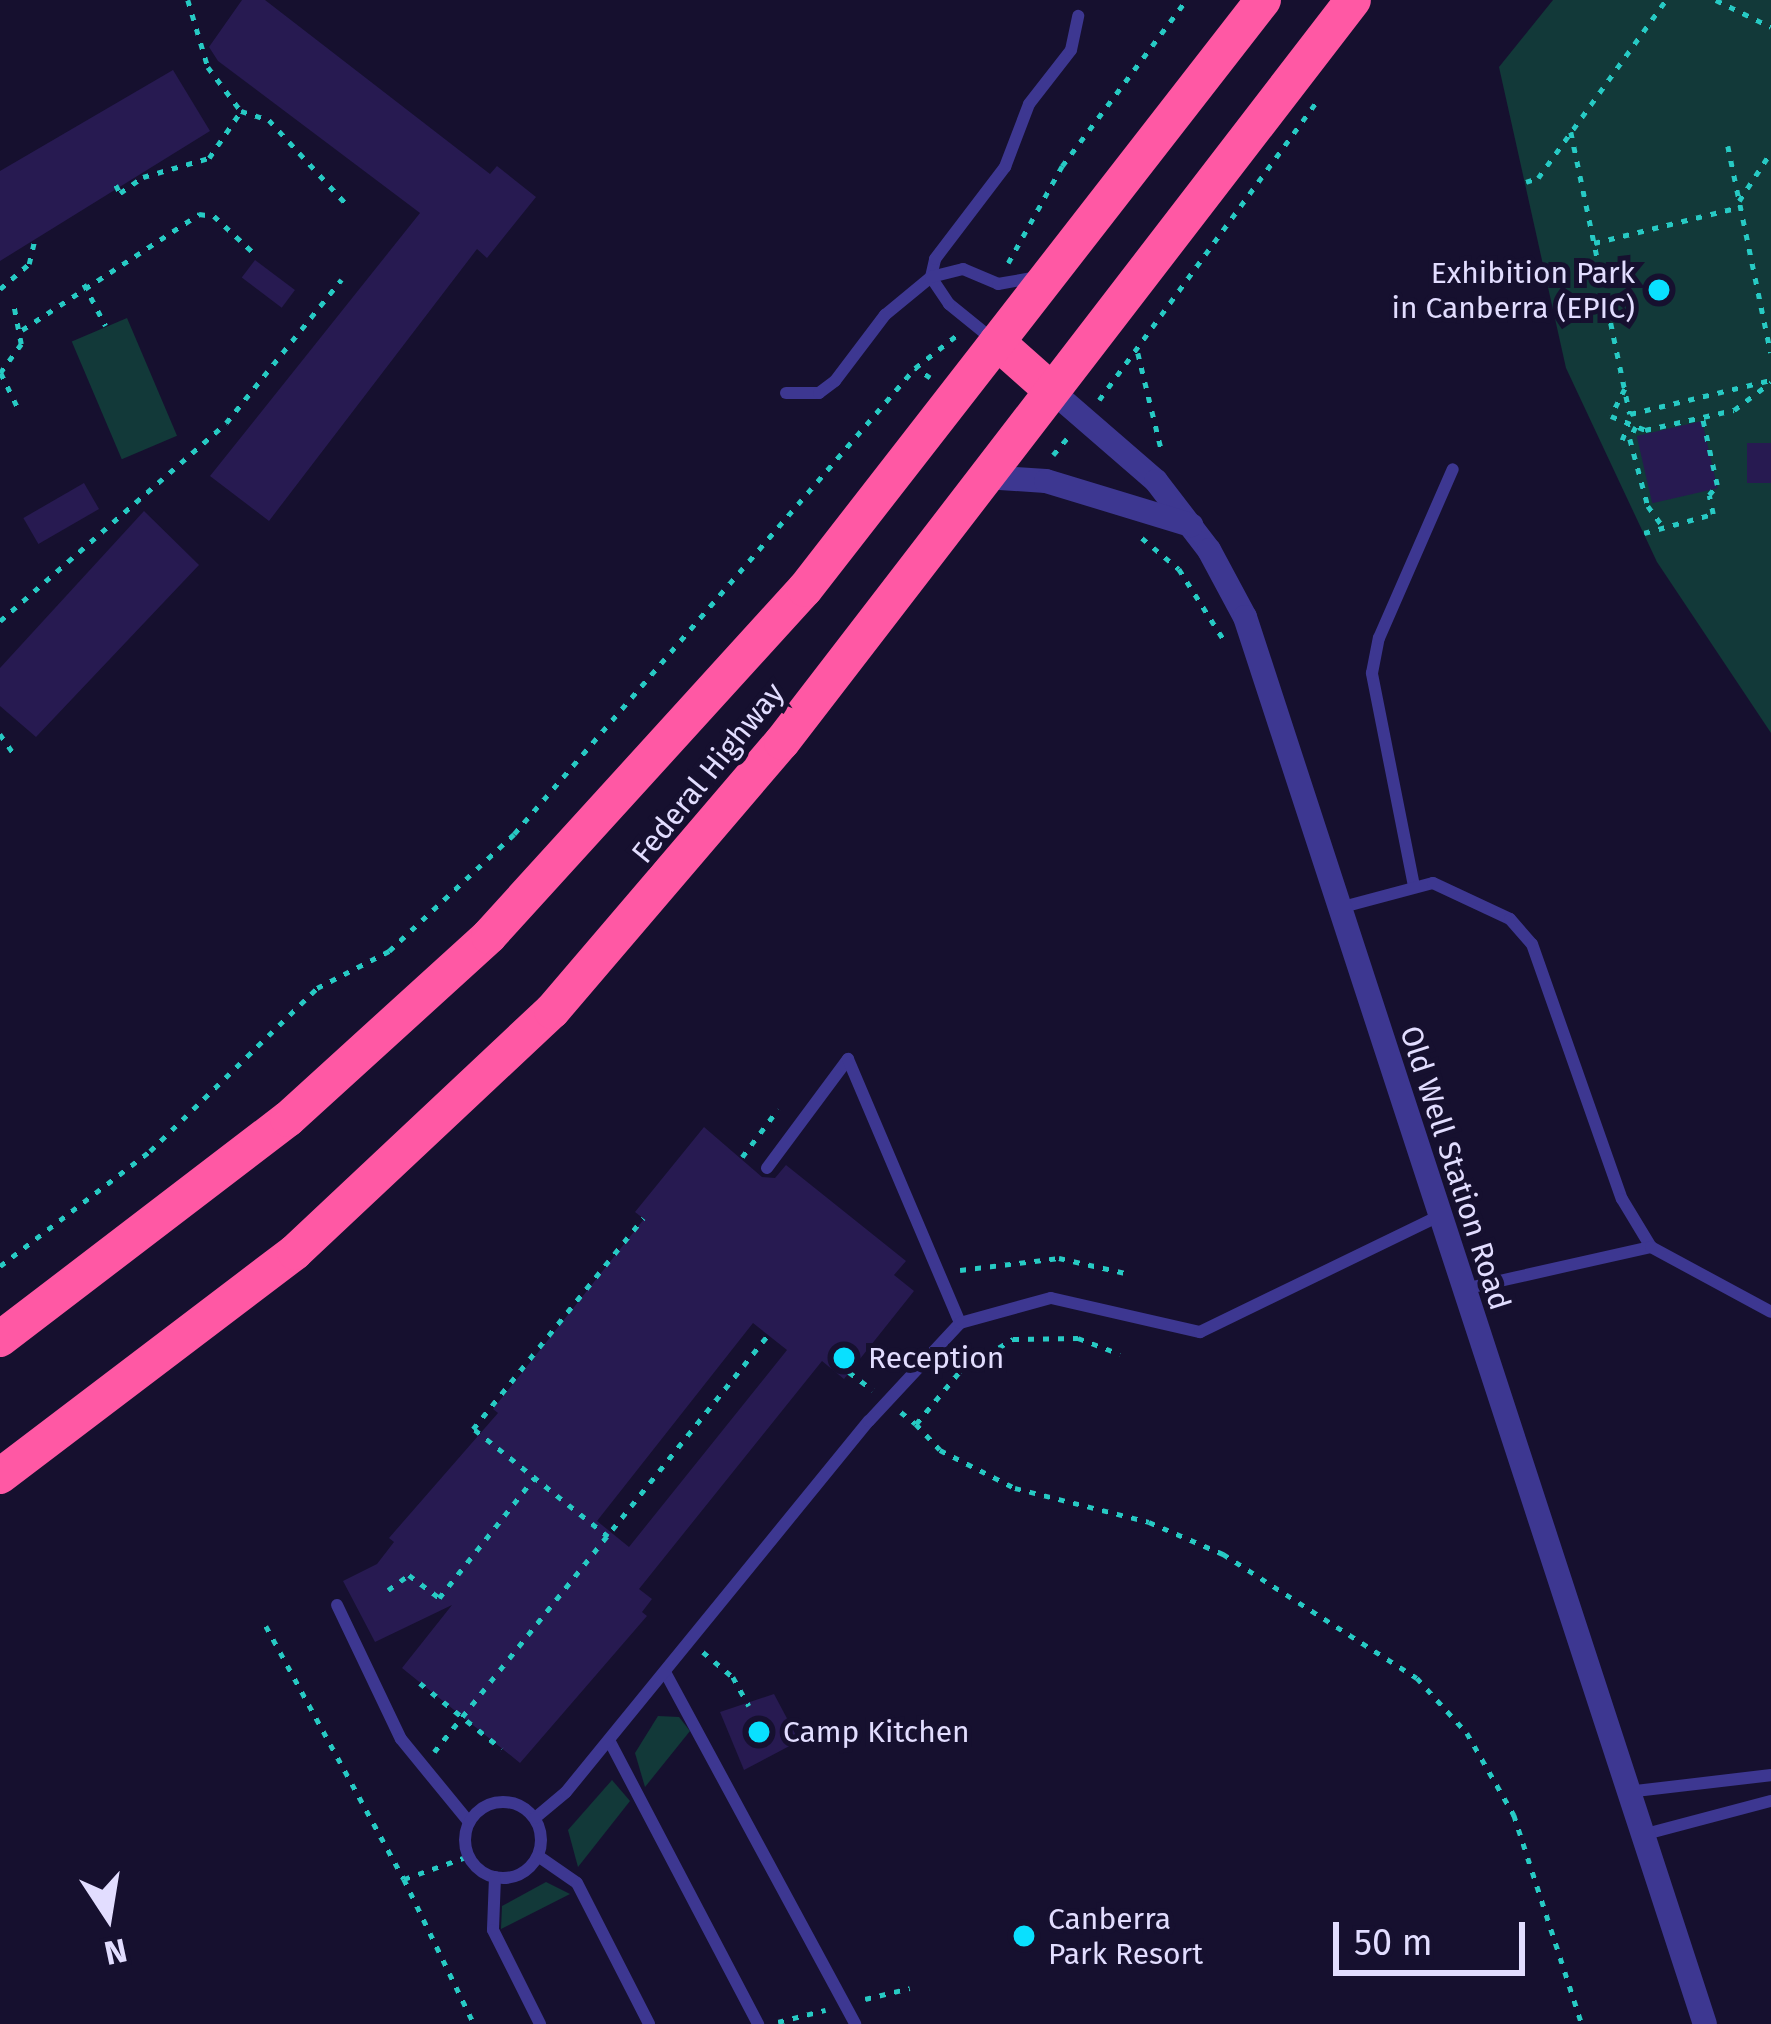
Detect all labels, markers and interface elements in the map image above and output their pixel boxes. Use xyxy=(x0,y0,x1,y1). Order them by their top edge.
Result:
place label: Exhibition Park in Canberra (EPIC) xyxy=(1391,255,1635,326)
marker: Exhibition Park in Canberra (EPIC) xyxy=(1646,277,1672,303)
street label: Federal Highway xyxy=(624,676,792,870)
street label: Old Well Station Road xyxy=(1392,1021,1518,1315)
place label: Reception xyxy=(868,1340,1004,1376)
marker: Reception xyxy=(831,1345,857,1371)
place label: Camp Kitchen xyxy=(783,1714,970,1750)
marker: Camp Kitchen xyxy=(746,1719,772,1745)
north arrow xyxy=(48,1856,168,1976)
scale bar xyxy=(1339,1898,1531,1972)
place label: Canberra Park Resort xyxy=(1048,1901,1203,1972)
text: 50 m xyxy=(1354,1921,1433,1965)
marker: Canberra Park Resort xyxy=(1011,1923,1037,1949)
text: N xyxy=(101,1929,130,1973)

